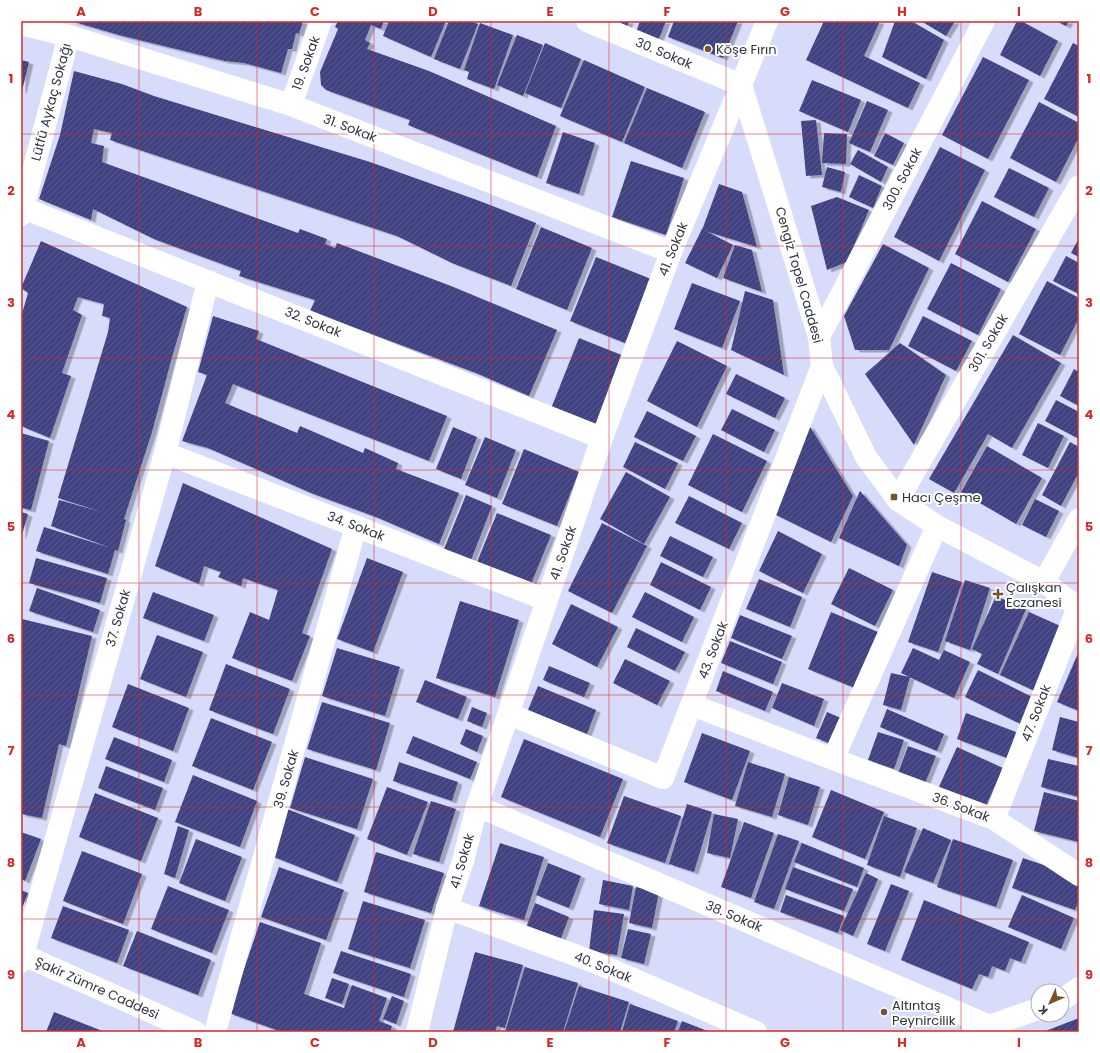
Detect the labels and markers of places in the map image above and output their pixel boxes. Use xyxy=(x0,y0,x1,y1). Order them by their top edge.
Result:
place label: Köşe Fırın xyxy=(716,40,777,59)
marker: Köşe Fırın xyxy=(703,44,713,54)
place label: Hacı Çeşme xyxy=(902,488,981,507)
marker: Hacı Çeşme xyxy=(889,492,899,502)
place label: Çalışkan Eczanesi xyxy=(1006,578,1062,612)
marker: Çalışkan Eczanesi xyxy=(993,589,1003,599)
place label: Altıntaş Peynircilik xyxy=(892,996,956,1030)
marker: Altıntaş Peynircilik xyxy=(879,1007,889,1017)

